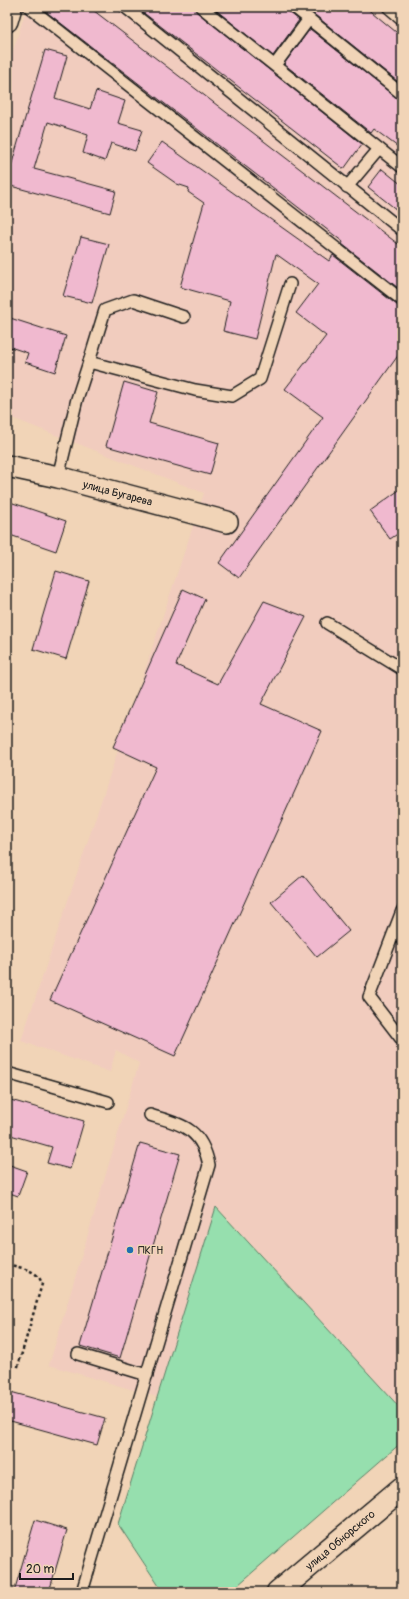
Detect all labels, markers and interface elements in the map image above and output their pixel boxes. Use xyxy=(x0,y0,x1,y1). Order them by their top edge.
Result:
street label: улица Бугарева xyxy=(81,478,154,509)
place label: ПКГН xyxy=(138,1244,163,1257)
marker: ПКГН xyxy=(125,1245,135,1255)
street label: улица Обнорского xyxy=(302,1507,378,1574)
scale bar xyxy=(20,1555,73,1581)
text: 20 m xyxy=(26,1562,55,1577)

